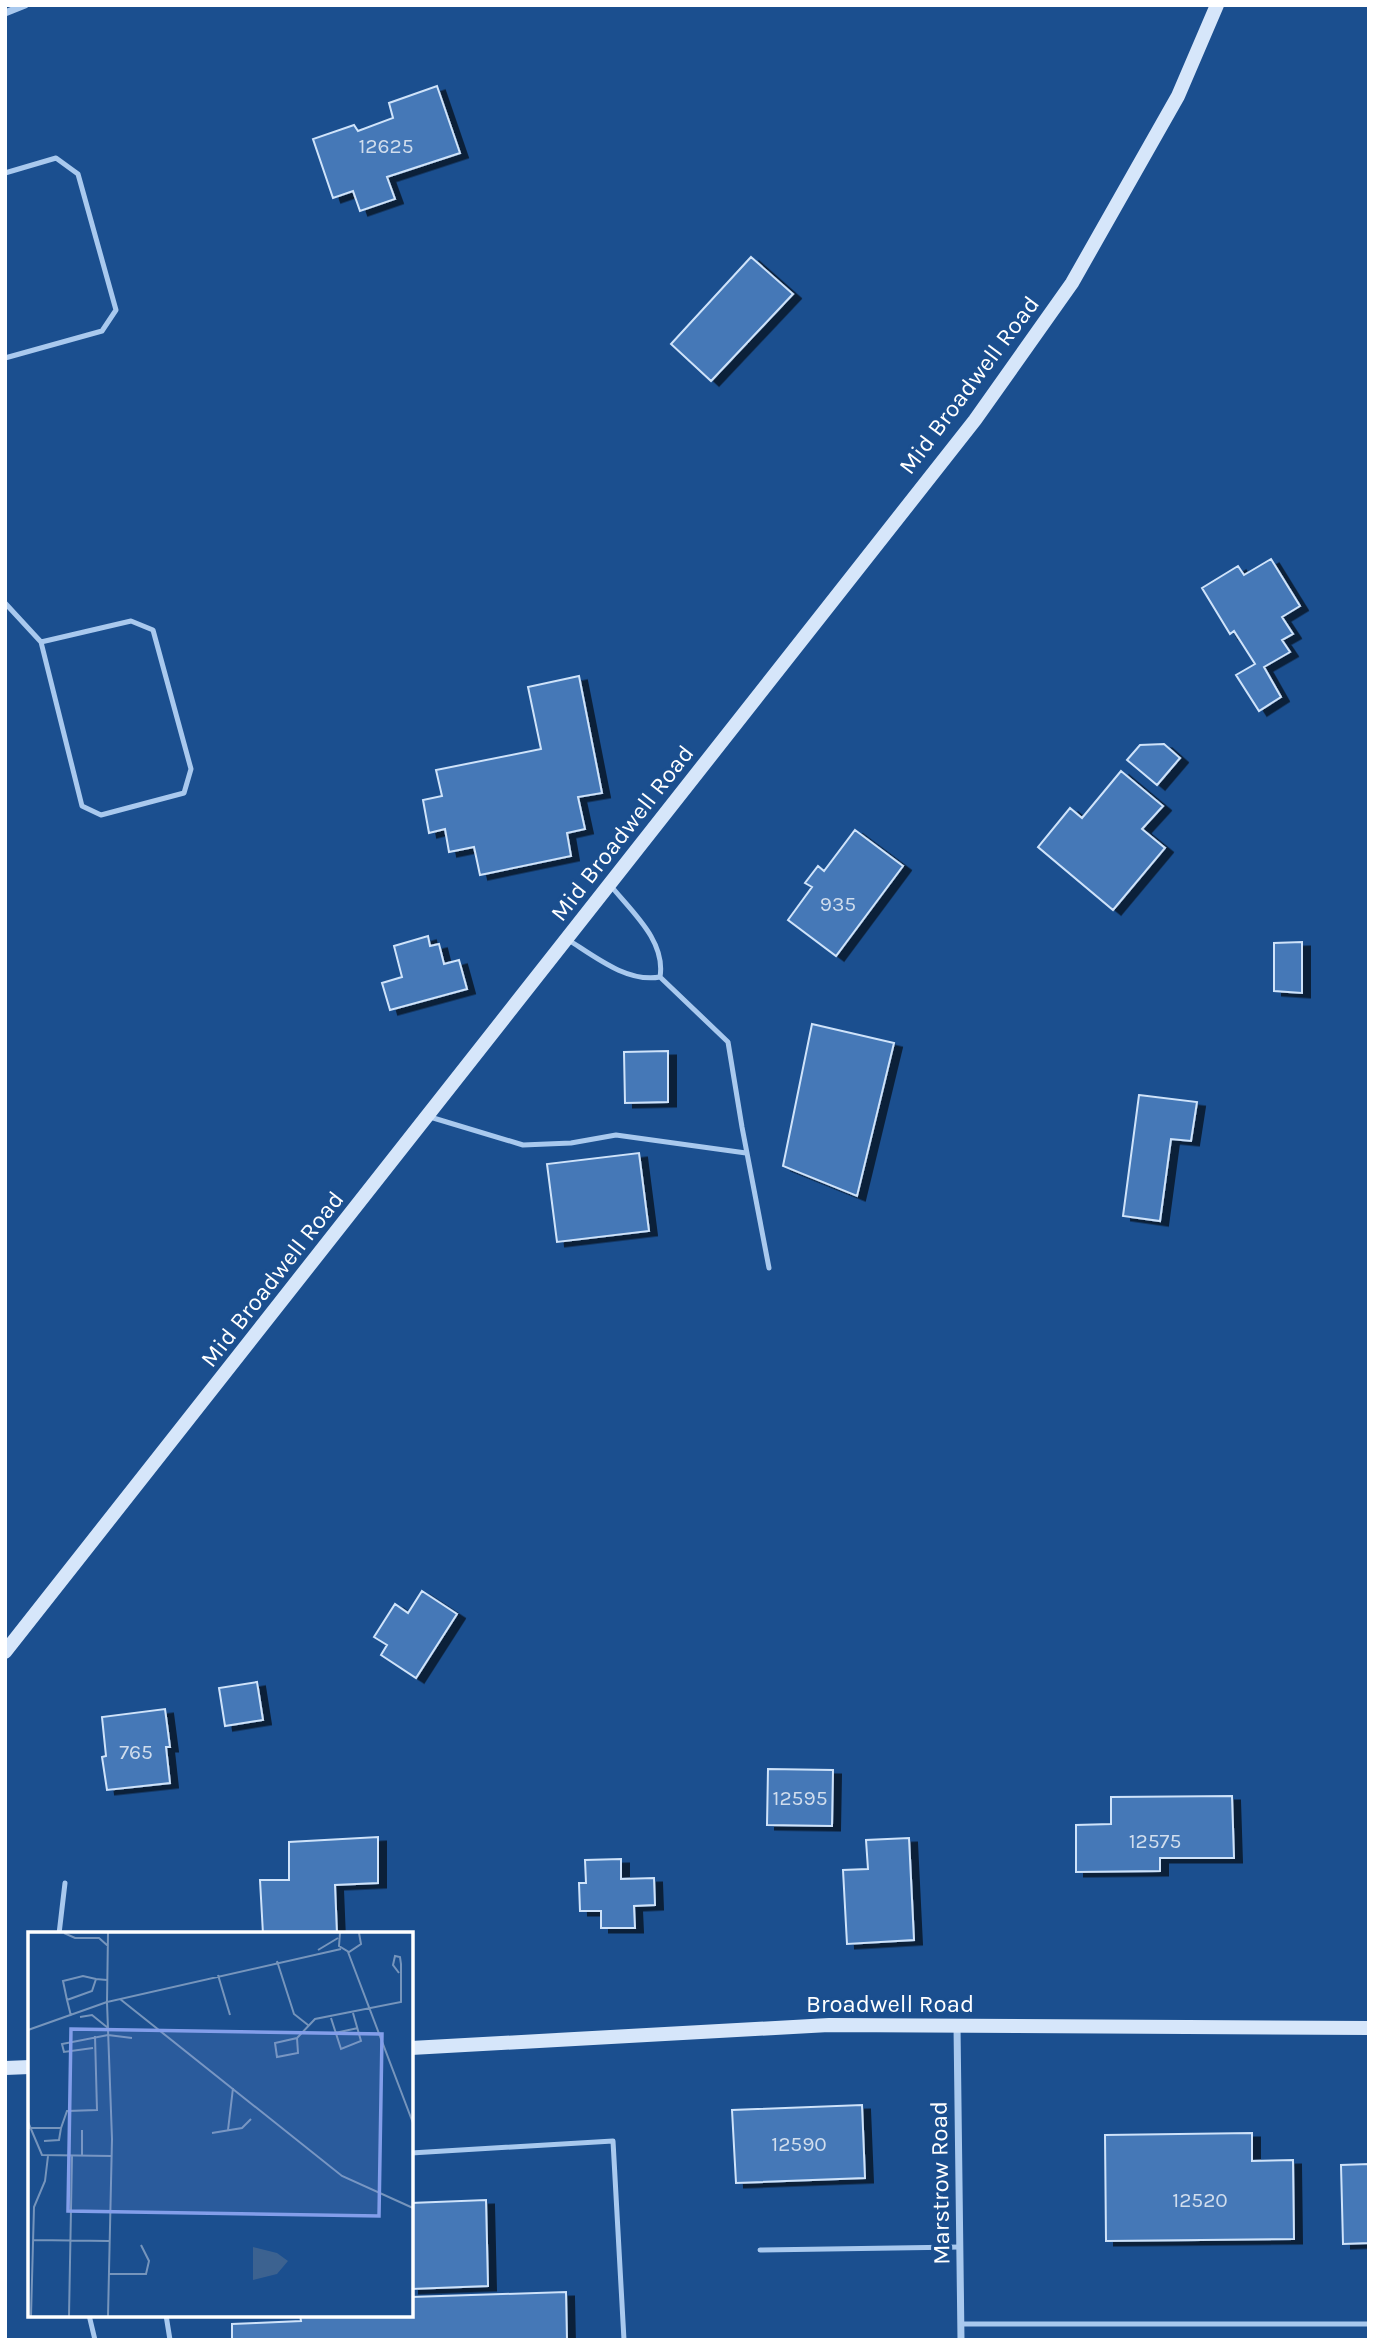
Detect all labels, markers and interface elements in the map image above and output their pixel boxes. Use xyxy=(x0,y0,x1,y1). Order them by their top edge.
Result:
house number: 12625 xyxy=(358,134,414,158)
street label: Mid Broadwell Road xyxy=(893,290,1045,480)
street label: Mid Broadwell Road xyxy=(545,739,699,927)
house number: 935 xyxy=(820,892,856,916)
street label: Mid Broadwell Road xyxy=(195,1185,349,1373)
house number: 765 xyxy=(119,1740,153,1764)
house number: 12595 xyxy=(773,1786,828,1810)
house number: 12575 xyxy=(1129,1829,1181,1853)
inset map xyxy=(28,1932,413,2317)
street label: Broadwell Road xyxy=(806,1990,974,2018)
street label: Marstrow Road xyxy=(925,2101,955,2265)
house number: 12590 xyxy=(771,2132,827,2156)
house number: 12520 xyxy=(1172,2188,1228,2212)

